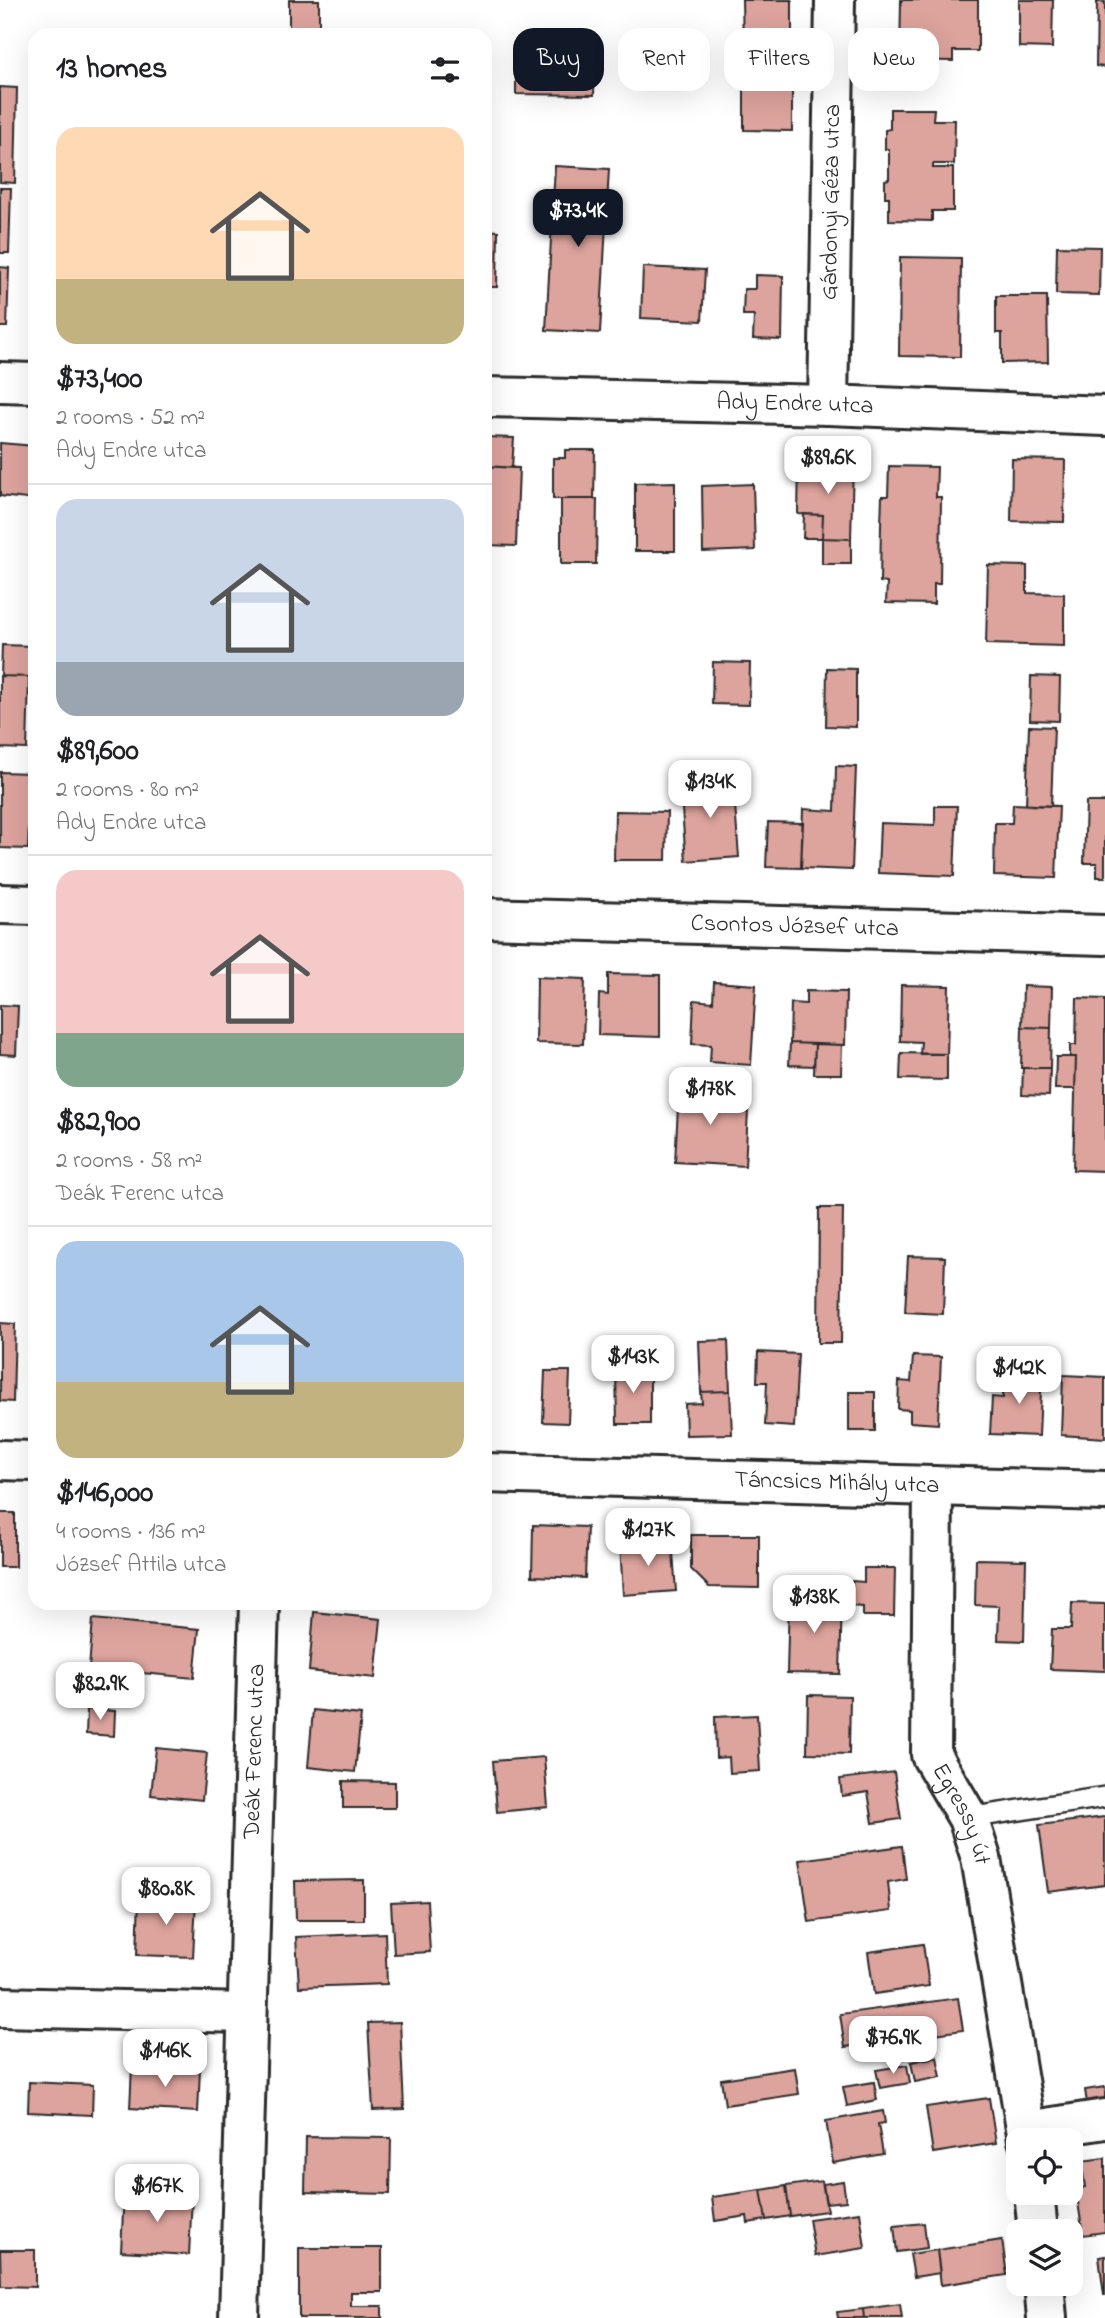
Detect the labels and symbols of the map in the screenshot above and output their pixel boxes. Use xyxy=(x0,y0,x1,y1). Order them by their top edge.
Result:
street label: Gárdonyi Géza utca xyxy=(812,104,851,301)
pin: $73.4K xyxy=(521,190,635,249)
street label: Ady Endre utca xyxy=(716,385,874,424)
pin: $89.6K xyxy=(771,436,885,496)
pin: $134K xyxy=(661,760,759,820)
street label: Csontos József utca xyxy=(690,906,899,947)
pin: $178K xyxy=(661,1068,759,1127)
pin: $143K xyxy=(584,1336,682,1395)
pin: $142K xyxy=(970,1346,1068,1406)
street label: Táncsics Mihály utca xyxy=(734,1463,940,1504)
pin: $127K xyxy=(599,1508,697,1568)
pin: $138K xyxy=(765,1576,863,1635)
pin: $82.9K xyxy=(43,1662,157,1722)
street label: Deák Ferenc utca xyxy=(235,1663,275,1840)
street label: Egressy út xyxy=(922,1757,999,1867)
pin: $80.8K xyxy=(109,1868,223,1927)
pin: $76.9K xyxy=(836,2016,950,2076)
pin: $146K xyxy=(116,2030,214,2089)
pin: $167K xyxy=(108,2164,206,2224)

